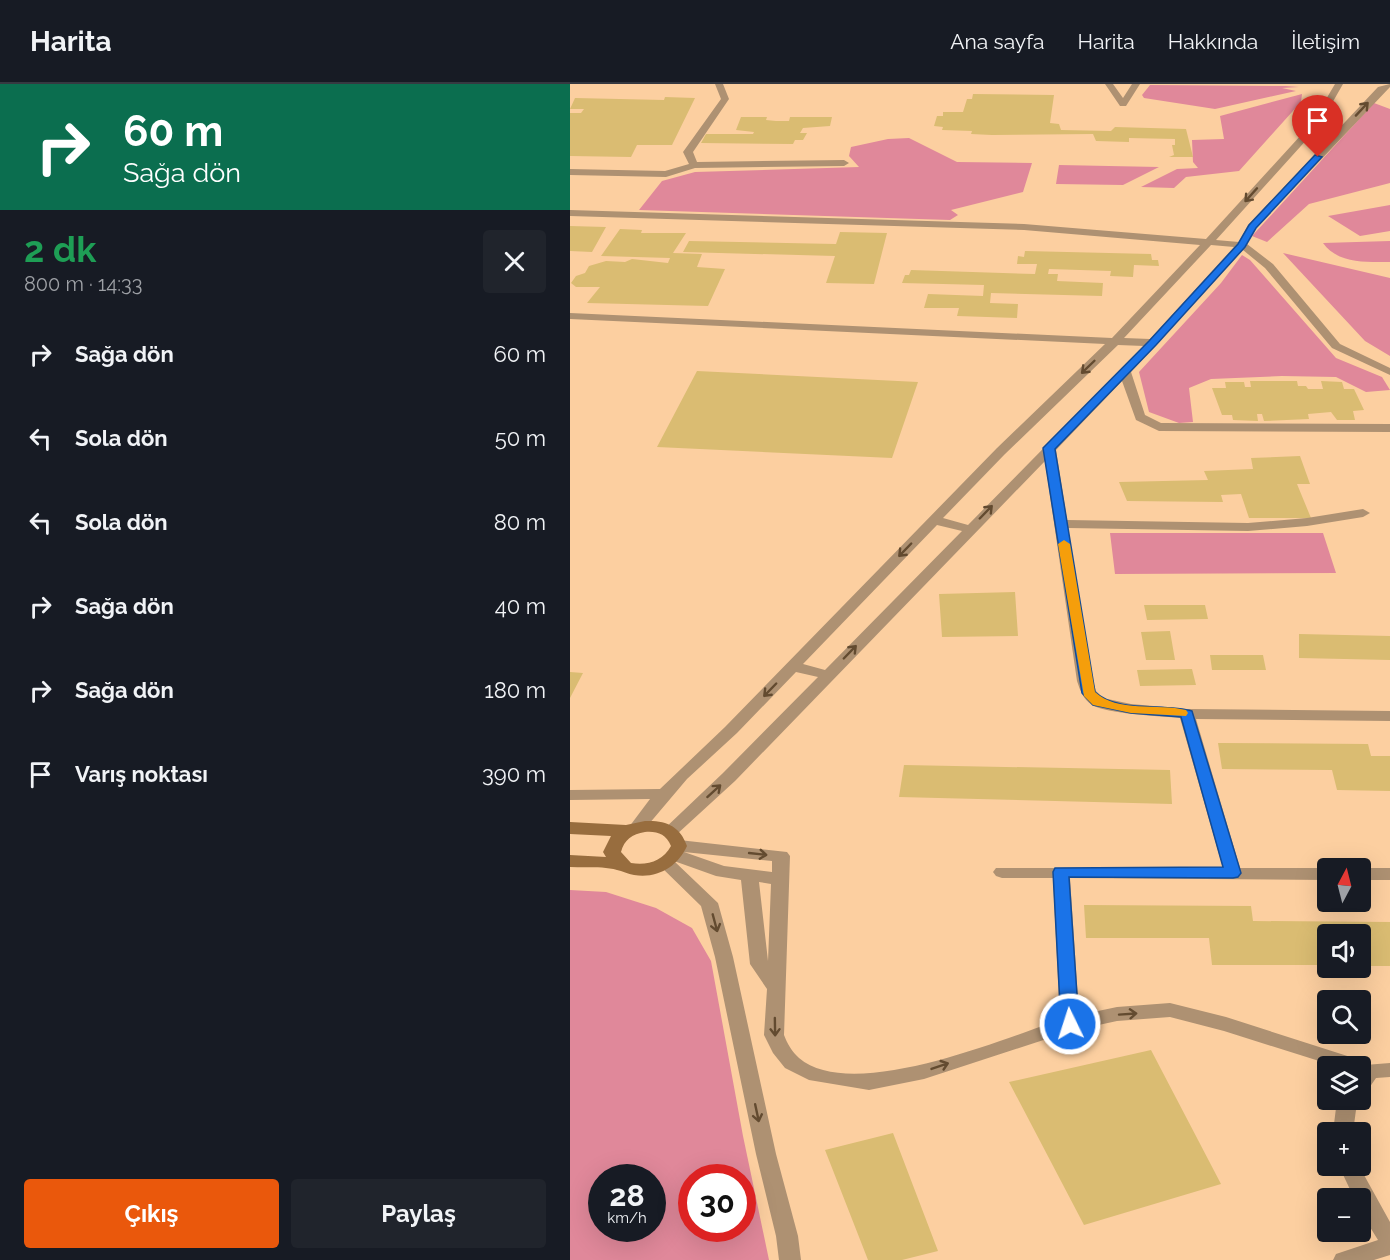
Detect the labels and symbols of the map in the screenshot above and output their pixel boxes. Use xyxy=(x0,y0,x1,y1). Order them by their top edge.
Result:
pin xyxy=(1292,95,1343,157)
one-way arrow xyxy=(1355,102,1369,117)
one-way arrow xyxy=(1244,188,1258,203)
one-way arrow xyxy=(1080,360,1095,374)
one-way arrow xyxy=(978,505,993,520)
one-way arrow xyxy=(898,542,913,557)
one-way arrow xyxy=(843,645,857,660)
one-way arrow xyxy=(762,682,777,697)
one-way arrow xyxy=(706,784,721,798)
one-way arrow xyxy=(748,849,768,860)
north arrow xyxy=(1317,858,1371,912)
one-way arrow xyxy=(709,913,721,932)
position arrow xyxy=(1038,992,1102,1056)
one-way arrow xyxy=(1117,1008,1137,1019)
one-way arrow xyxy=(769,1017,781,1037)
one-way arrow xyxy=(930,1060,949,1071)
one-way arrow xyxy=(752,1103,763,1122)
speed limit sign: 30 xyxy=(678,1164,756,1242)

